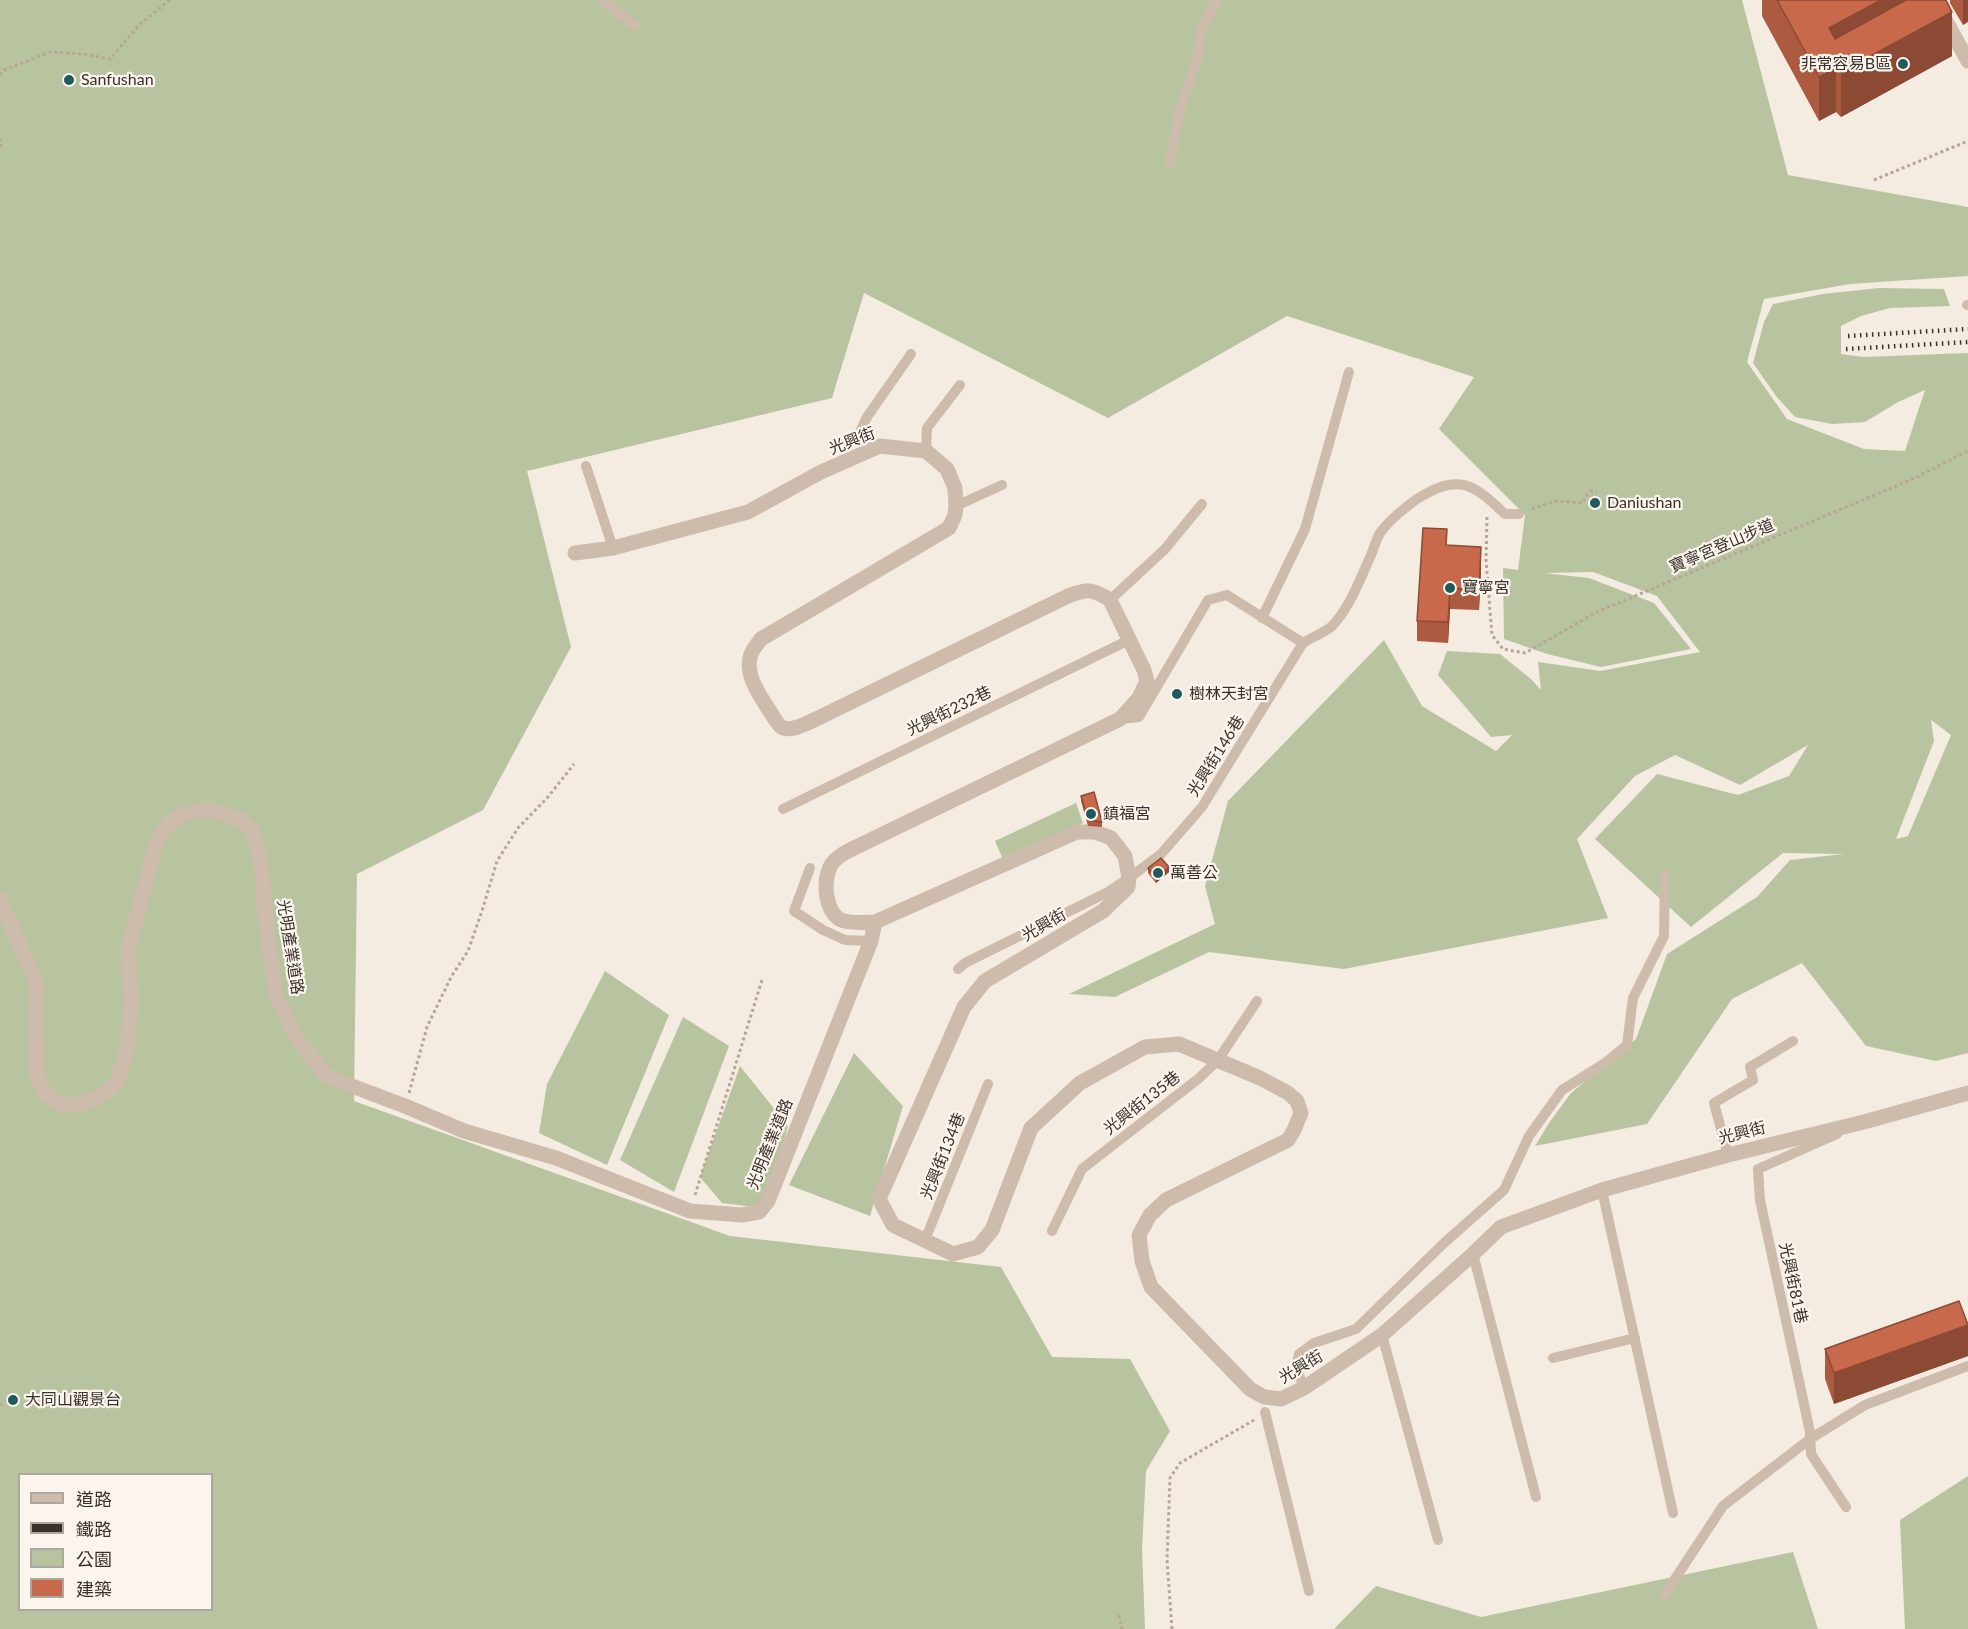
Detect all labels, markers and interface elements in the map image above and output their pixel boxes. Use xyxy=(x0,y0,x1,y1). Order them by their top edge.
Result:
place label: 非常容易B區 xyxy=(1801,54,1891,74)
marker: 非常容易B區 xyxy=(1896,57,1910,71)
place label: Sanfushan xyxy=(81,70,154,90)
marker: Sanfushan xyxy=(62,73,76,87)
street label: 光興街 xyxy=(826,423,878,459)
place label: Daniushan xyxy=(1607,493,1681,513)
marker: Daniushan xyxy=(1588,496,1602,510)
street label: 寶寧宮登山步道 xyxy=(1667,515,1777,577)
place label: 寶寧宮 xyxy=(1462,578,1510,598)
marker: 寶寧宮 xyxy=(1443,581,1457,595)
street label: 光興街232巷 xyxy=(904,682,994,740)
place label: 樹林天封宮 xyxy=(1189,684,1269,704)
marker: 樹林天封宮 xyxy=(1170,687,1184,701)
street label: 光興街146巷 xyxy=(1184,712,1248,800)
place label: 鎮福宮 xyxy=(1103,804,1151,824)
marker: 鎮福宮 xyxy=(1084,807,1098,821)
place label: 萬善公 xyxy=(1170,863,1218,883)
marker: 萬善公 xyxy=(1151,866,1165,880)
street label: 光明產業道路 xyxy=(273,898,307,996)
street label: 光興街 xyxy=(1018,905,1070,945)
street label: 光興街135巷 xyxy=(1100,1067,1184,1139)
street label: 光明產業道路 xyxy=(743,1096,797,1192)
street label: 光興街134巷 xyxy=(917,1110,969,1202)
street label: 光興街 xyxy=(1716,1118,1768,1148)
street label: 光興街81巷 xyxy=(1775,1241,1811,1325)
street label: 光興街 xyxy=(1275,1346,1327,1388)
place label: 大同山觀景台 xyxy=(25,1390,121,1410)
marker: 大同山觀景台 xyxy=(6,1393,20,1407)
legend xyxy=(18,1473,213,1611)
text: 道路 xyxy=(76,1488,112,1510)
text: 鐵路 xyxy=(76,1518,112,1540)
text: 公園 xyxy=(76,1548,112,1570)
text: 建築 xyxy=(76,1578,112,1600)

